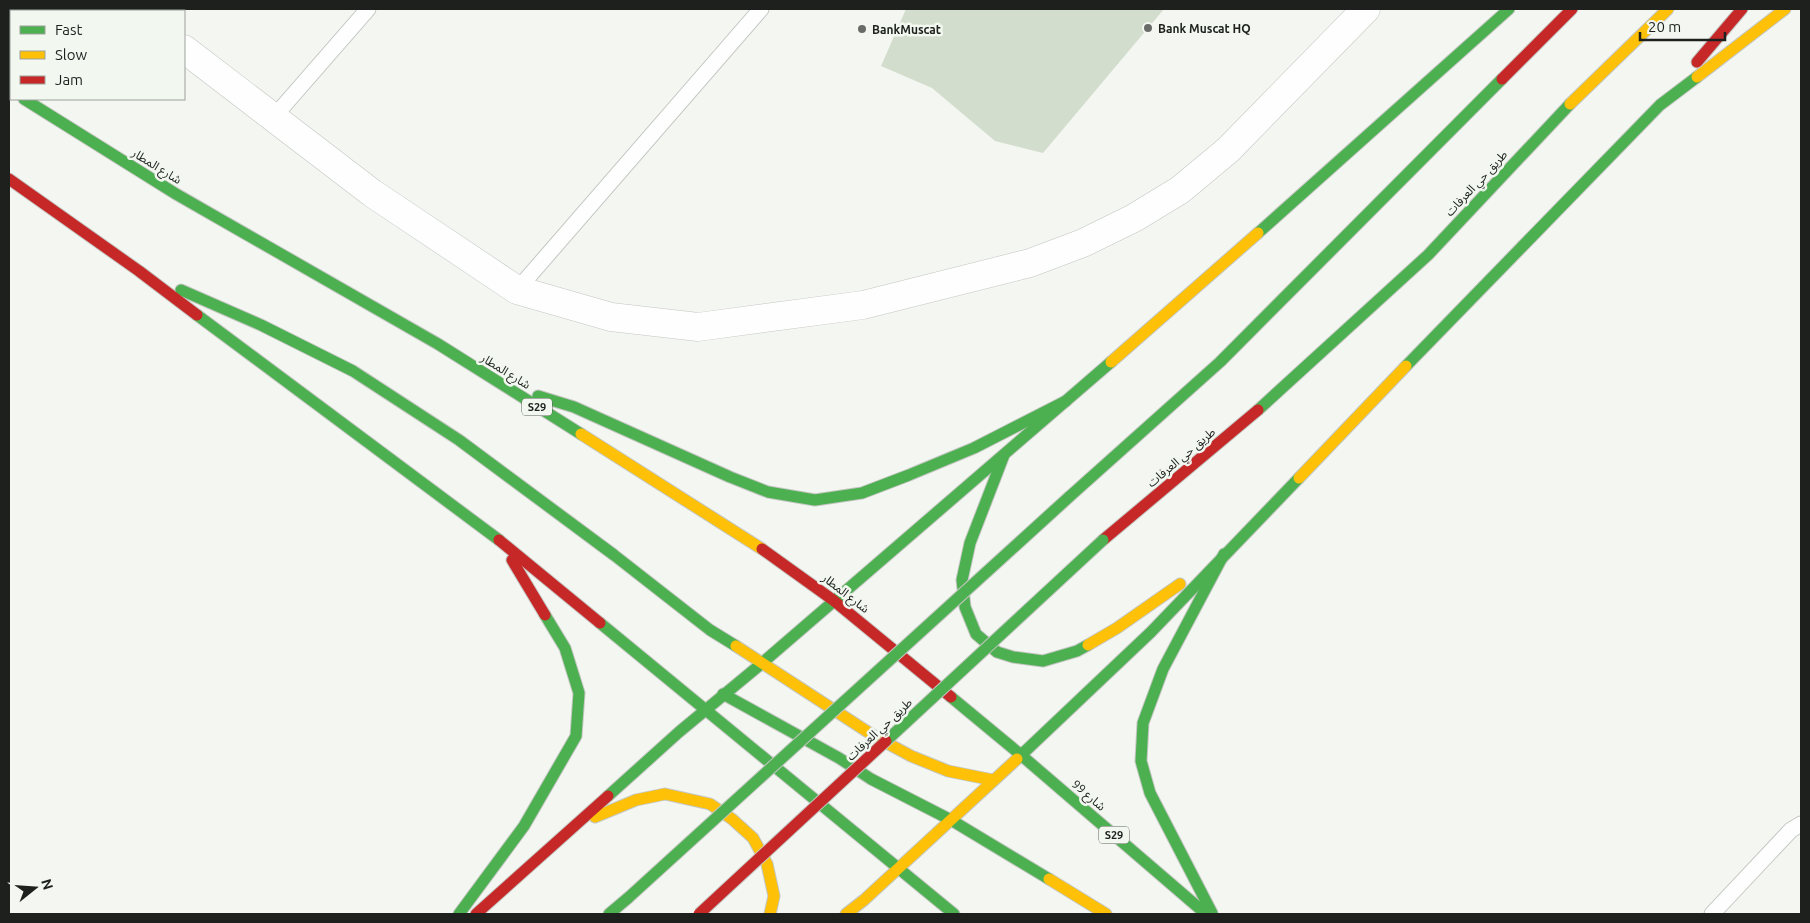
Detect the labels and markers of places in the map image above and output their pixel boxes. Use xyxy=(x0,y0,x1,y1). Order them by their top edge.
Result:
marker: Bank Muscat HQ xyxy=(1142,22,1154,34)
place label: Bank Muscat HQ xyxy=(1158,22,1251,35)
marker: BankMuscat xyxy=(856,23,868,35)
place label: BankMuscat xyxy=(872,23,941,36)

